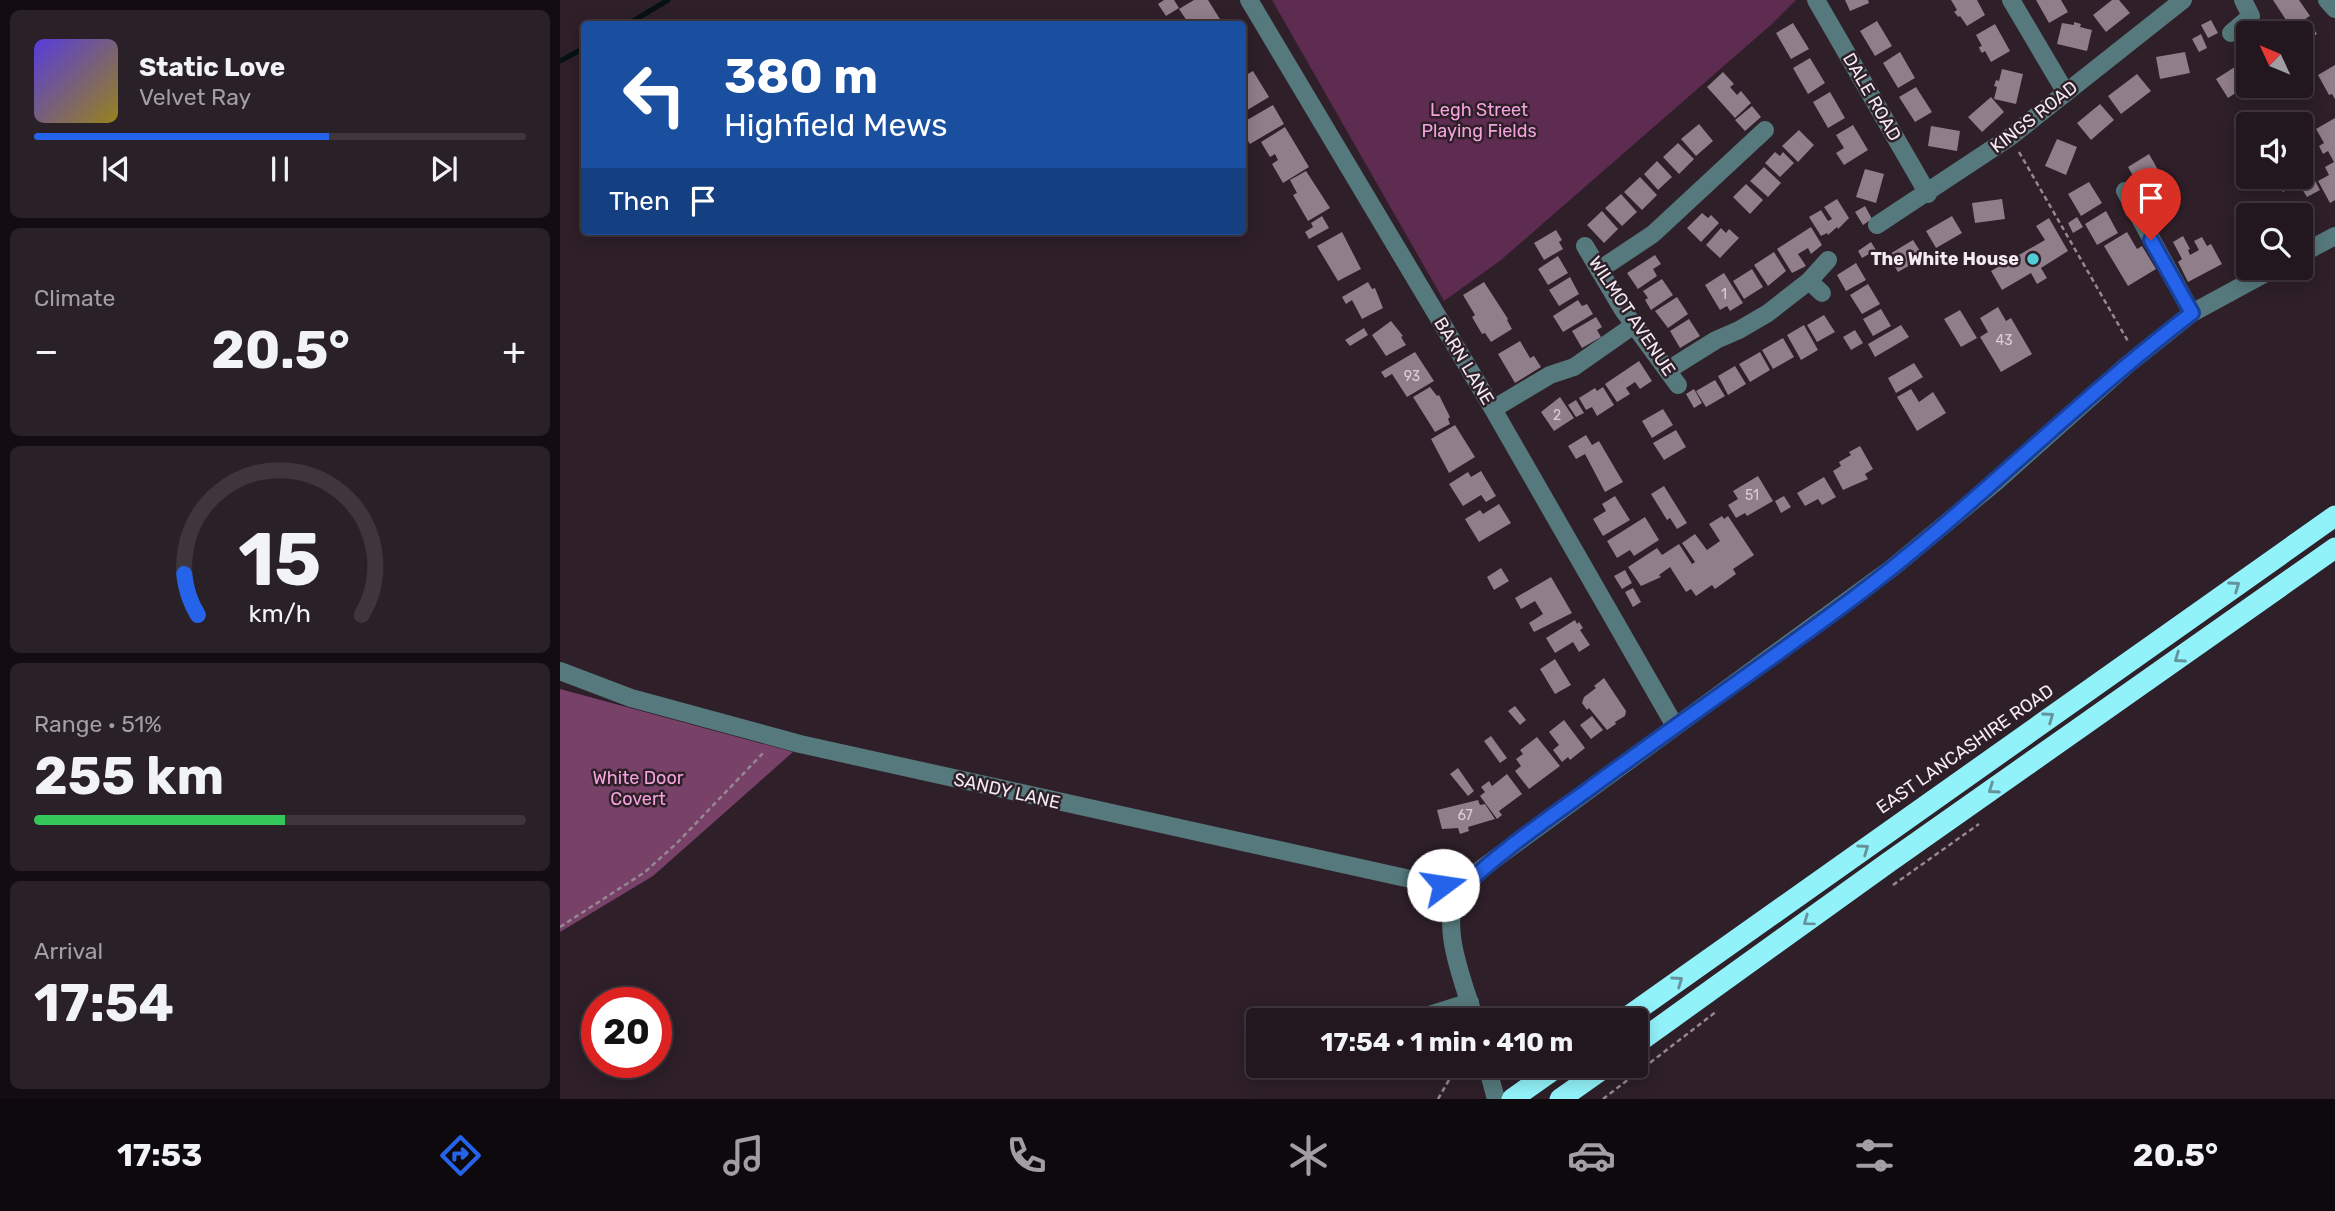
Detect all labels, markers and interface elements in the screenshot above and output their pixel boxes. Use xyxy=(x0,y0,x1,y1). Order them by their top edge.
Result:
north arrow xyxy=(2236,21,2314,98)
map controls xyxy=(2236,21,2313,280)
text: 380 m xyxy=(724,47,878,105)
icon: left xyxy=(609,49,700,140)
street label: DALE ROAD xyxy=(1838,49,1906,145)
text: Static Love xyxy=(139,52,285,83)
street label: KINGS ROAD xyxy=(1986,76,2082,158)
text: Velvet Ray xyxy=(139,83,251,111)
park label: Legh Street Playing Fields xyxy=(1421,99,1537,142)
text: Highfield Mews xyxy=(724,106,948,144)
button: sound xyxy=(2236,112,2313,189)
icon: previous xyxy=(97,150,135,188)
icon: pause xyxy=(261,150,299,188)
icon: next xyxy=(425,150,463,188)
pin xyxy=(2121,168,2181,240)
icon: arrive xyxy=(2132,179,2170,217)
icon: arrive xyxy=(684,182,722,220)
text: Then xyxy=(609,186,670,217)
button: search xyxy=(2236,203,2313,280)
place label: The White House xyxy=(1871,248,2019,270)
marker: The White House xyxy=(2025,251,2041,267)
street label: WILMOT AVENUE xyxy=(1584,252,1680,380)
text: Climate xyxy=(34,284,115,312)
house number: 1 xyxy=(1721,286,1727,303)
street label: BARN LANE xyxy=(1429,313,1499,409)
text: 20.5° xyxy=(211,319,350,381)
text: − xyxy=(34,328,59,374)
text: + xyxy=(502,328,526,374)
house number: 43 xyxy=(1995,332,2013,349)
house number: 93 xyxy=(1404,368,1420,385)
house number: 2 xyxy=(1553,407,1561,424)
house number: 51 xyxy=(1745,487,1759,504)
text: 15 xyxy=(238,518,322,604)
one-way arrow xyxy=(2227,582,2240,594)
text: km/h xyxy=(249,599,311,628)
one-way arrow xyxy=(2174,650,2187,662)
street label: EAST LANCASHIRE ROAD xyxy=(1872,679,2058,819)
text: Range · 51% xyxy=(34,710,162,738)
one-way arrow xyxy=(2042,713,2054,726)
text: 255 km xyxy=(34,745,224,807)
park label: White Door Covert xyxy=(592,767,684,810)
street label: SANDY LANE xyxy=(952,768,1062,814)
one-way arrow xyxy=(1988,781,2001,793)
house number: 67 xyxy=(1457,807,1473,824)
one-way arrow xyxy=(1856,845,1869,857)
position arrow xyxy=(1406,848,1480,922)
one-way arrow xyxy=(1803,913,1816,925)
text: Arrival xyxy=(34,937,103,965)
text: 17:54 xyxy=(34,972,174,1034)
one-way arrow xyxy=(1670,977,1683,989)
speed limit sign: 20 xyxy=(581,987,672,1078)
text: 17:54 · 1 min · 410 m xyxy=(1321,1027,1573,1058)
icon: directions xyxy=(436,1131,485,1180)
icon: music xyxy=(719,1131,768,1180)
icon: phone xyxy=(1002,1131,1051,1180)
icon: climate xyxy=(1284,1131,1333,1180)
icon: car xyxy=(1567,1131,1616,1180)
icon: filters xyxy=(1850,1131,1899,1180)
text: 17:53 xyxy=(117,1136,202,1174)
text: 20.5° xyxy=(2133,1136,2218,1174)

